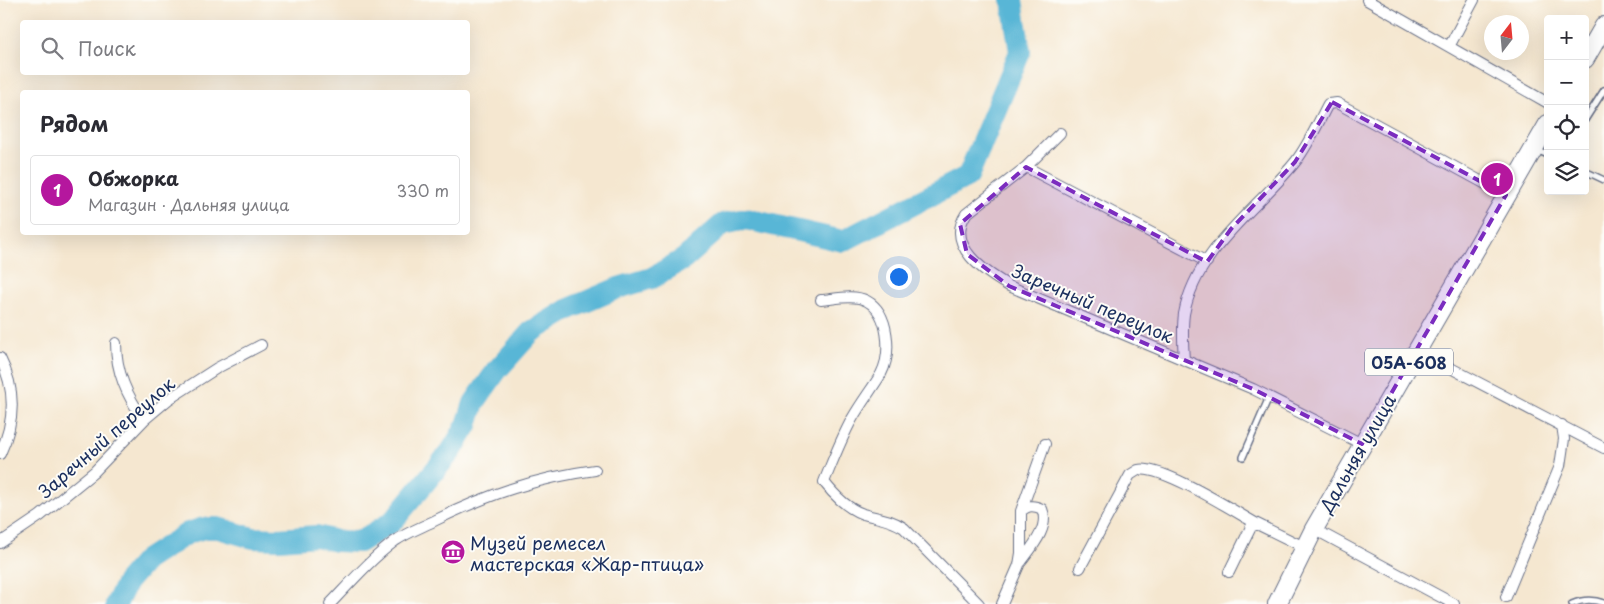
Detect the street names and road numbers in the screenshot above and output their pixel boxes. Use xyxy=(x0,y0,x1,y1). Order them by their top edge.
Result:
street label: Заречный переулок xyxy=(1008,257,1178,349)
road number: 05А-608 xyxy=(1365,348,1453,376)
street label: Заречный переулок xyxy=(32,370,180,504)
street label: Дальняя улица xyxy=(1312,388,1402,518)

